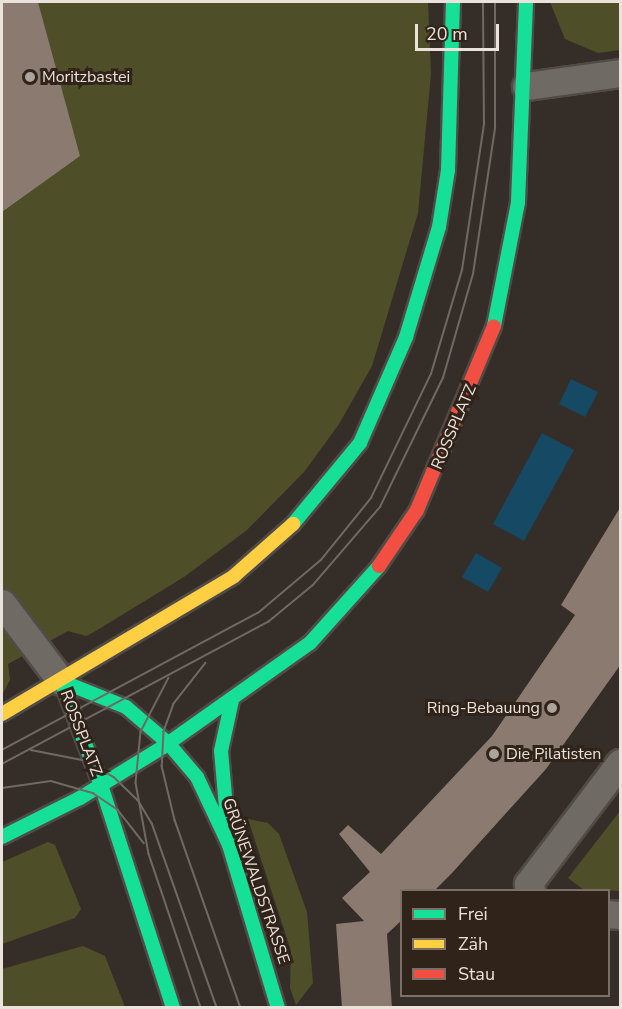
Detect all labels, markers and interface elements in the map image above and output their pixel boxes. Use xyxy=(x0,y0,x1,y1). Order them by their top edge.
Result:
scale bar xyxy=(418,12,502,50)
text: 20 m xyxy=(426,22,468,46)
place label: Moritzbastei xyxy=(42,67,130,87)
marker: Moritzbastei xyxy=(23,70,37,84)
street label: ROSSPLATZ xyxy=(427,382,481,472)
street label: ROSSPLATZ xyxy=(56,687,106,779)
place label: Ring-Bebauung xyxy=(427,698,540,718)
marker: Ring-Bebauung xyxy=(545,701,559,715)
place label: Die Pilatisten xyxy=(506,744,601,764)
marker: Die Pilatisten xyxy=(487,747,501,761)
street label: GRÜNEWALDSTRASSE xyxy=(219,795,293,967)
legend xyxy=(400,889,610,997)
text: Frei xyxy=(458,902,488,926)
text: Zäh xyxy=(458,932,488,956)
text: Stau xyxy=(458,962,495,986)

